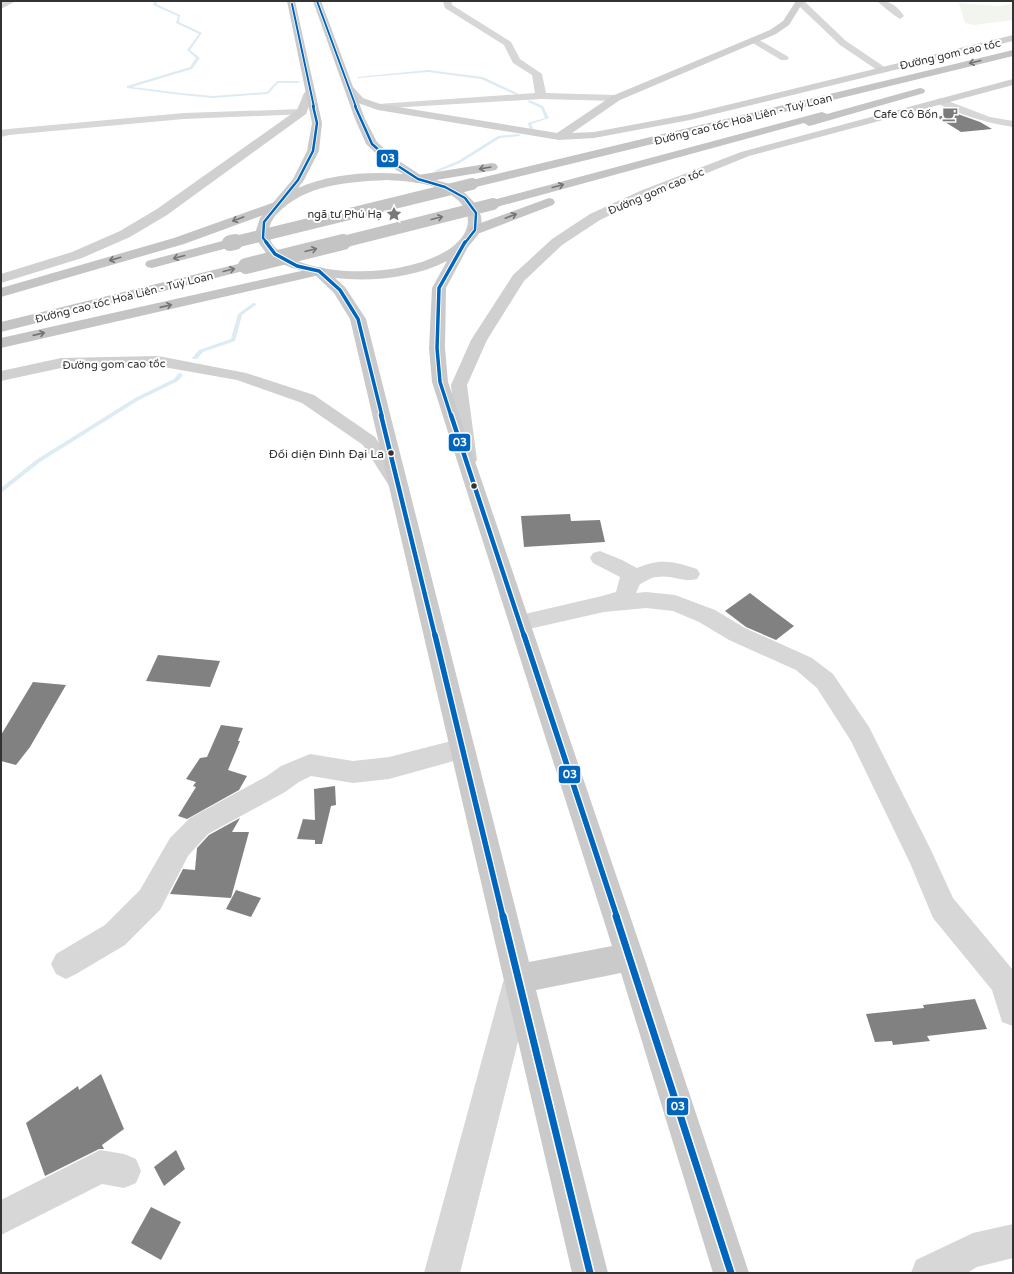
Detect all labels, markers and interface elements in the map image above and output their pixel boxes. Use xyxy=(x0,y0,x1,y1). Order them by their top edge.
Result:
street label: Đường gom cao tốc xyxy=(898,37,1002,72)
one-way arrow xyxy=(969,59,982,67)
street label: Đường cao tốc Hoà Liên - Tuý Loan xyxy=(653,91,833,148)
cafe icon: Cafe Cô Bốn xyxy=(941,105,959,123)
place label: Cafe Cô Bốn xyxy=(873,108,938,121)
line badge: 03 xyxy=(376,149,399,168)
text: 03 xyxy=(381,152,395,165)
one-way arrow xyxy=(479,165,492,173)
street label: Đường gom cao tốc xyxy=(606,165,706,218)
one-way arrow xyxy=(551,182,564,190)
place icon: ngã tư Phú Hạ xyxy=(385,205,403,223)
place label: ngã tư Phú Hạ xyxy=(307,208,382,221)
one-way arrow xyxy=(505,211,517,219)
one-way arrow xyxy=(430,214,443,221)
one-way arrow xyxy=(233,216,245,224)
one-way arrow xyxy=(304,245,317,253)
one-way arrow xyxy=(173,253,186,261)
one-way arrow xyxy=(109,256,122,264)
one-way arrow xyxy=(222,266,235,274)
street label: Đường cao tốc Hoà Liên - Tuý Loan xyxy=(34,269,214,326)
one-way arrow xyxy=(159,301,172,309)
one-way arrow xyxy=(32,330,45,338)
street label: Đường gom cao tốc xyxy=(62,357,166,372)
line badge: 03 xyxy=(448,433,471,452)
text: 03 xyxy=(453,436,467,449)
place label: Đối diện Đình Đại La xyxy=(269,447,384,461)
marker: Đối diện Đình Đại La xyxy=(386,448,396,458)
unlabelled marker xyxy=(469,481,479,491)
line badge: 03 xyxy=(558,765,581,784)
text: 03 xyxy=(563,768,577,781)
line badge: 03 xyxy=(666,1097,689,1116)
text: 03 xyxy=(671,1100,685,1113)

